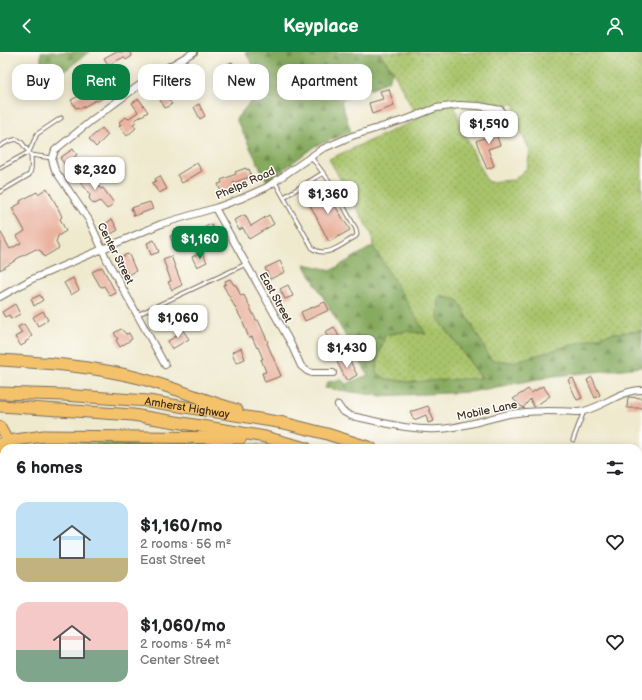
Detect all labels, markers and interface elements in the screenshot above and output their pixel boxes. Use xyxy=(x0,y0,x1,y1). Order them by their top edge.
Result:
icon: back xyxy=(16,15,38,37)
icon: person xyxy=(604,15,626,37)
text: Keyplace xyxy=(283,16,359,37)
chip: Buy xyxy=(12,64,64,100)
chip: Rent xyxy=(72,64,130,100)
chip: Filters xyxy=(138,64,205,100)
chip: New xyxy=(213,64,269,100)
chip: Apartment xyxy=(277,64,372,100)
pin: $1,590 xyxy=(456,111,522,145)
text: $1,590 xyxy=(469,116,509,132)
pin: $2,320 xyxy=(62,157,128,191)
text: $2,320 xyxy=(74,162,116,178)
street label: Phelps Road xyxy=(214,165,277,202)
pin: $1,360 xyxy=(295,181,361,215)
text: $1,360 xyxy=(308,186,348,202)
street label: Center Street xyxy=(95,220,137,287)
pin: $1,160 xyxy=(167,226,233,260)
text: $1,160 xyxy=(181,231,219,247)
street label: East Street xyxy=(256,270,295,325)
pin: $1,060 xyxy=(145,305,211,339)
text: $1,060 xyxy=(157,310,199,326)
pin: $1,430 xyxy=(314,335,380,369)
text: $1,430 xyxy=(327,340,367,356)
street label: Amherst Highway xyxy=(144,395,231,421)
street label: Mobile Lane xyxy=(456,398,519,423)
icon: filters xyxy=(604,457,626,479)
text: 6 homes xyxy=(16,458,83,478)
text: $1,160/mo xyxy=(140,516,222,536)
icon: home xyxy=(48,518,96,566)
icon: heart xyxy=(604,531,626,553)
text: 2 rooms · 56 m² xyxy=(140,536,231,552)
text: East Street xyxy=(140,552,205,568)
text: $1,060/mo xyxy=(140,616,226,636)
icon: home xyxy=(48,618,96,666)
icon: heart xyxy=(604,631,626,653)
text: 2 rooms · 54 m² xyxy=(140,636,231,652)
text: Center Street xyxy=(140,652,219,668)

